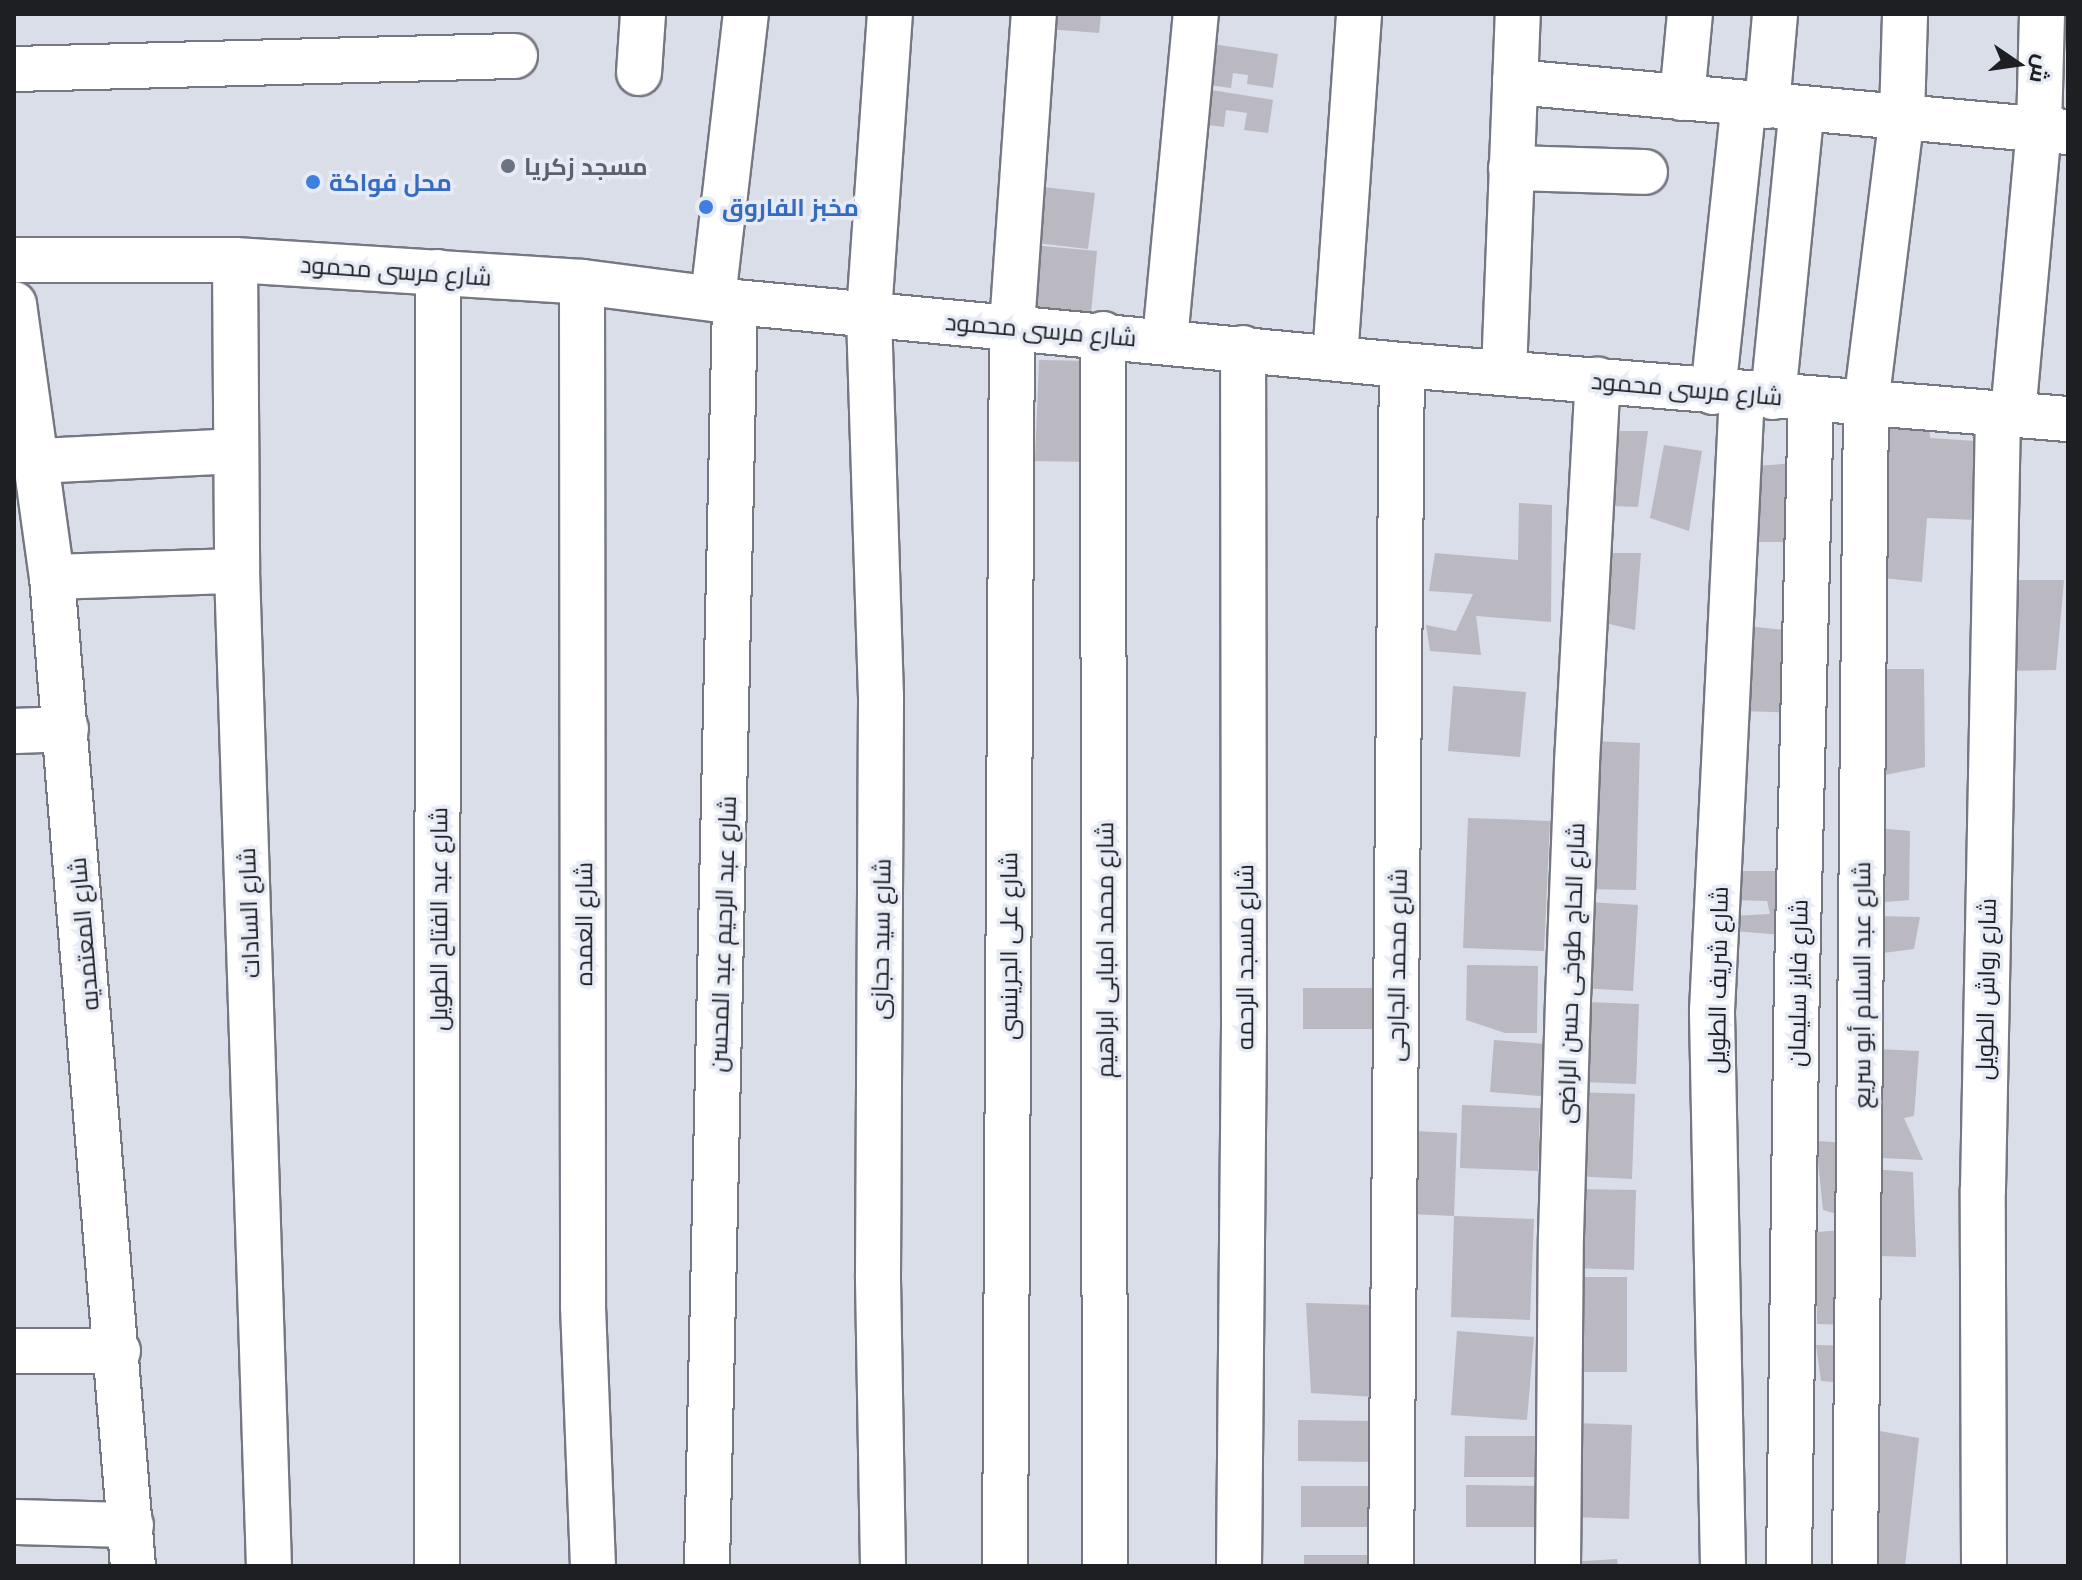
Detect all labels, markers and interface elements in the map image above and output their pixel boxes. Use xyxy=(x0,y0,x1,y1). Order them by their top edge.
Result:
north arrow xyxy=(1978,24,2058,104)
text: ش xyxy=(2024,52,2059,87)
place label: مسجد زكريا xyxy=(524,152,648,180)
marker: مسجد زكريا xyxy=(499,157,517,175)
place label: محل فواكة xyxy=(329,168,452,196)
marker: محل فواكة xyxy=(304,173,322,191)
place label: مخبز الفاروق xyxy=(722,193,859,221)
marker: مخبز الفاروق xyxy=(697,198,715,216)
street label: شارع مرسى محمود xyxy=(299,249,493,291)
street label: شارع مرسى محمود xyxy=(944,306,1138,352)
street label: شارع مرسى محمود xyxy=(1590,365,1784,411)
street label: شارع عبد الرحيم عبد المحسن xyxy=(703,795,741,1073)
street label: شارع عبد الفتاح الطويل xyxy=(424,807,452,1031)
street label: شارع محمد امبابى ابراهيم xyxy=(1090,822,1118,1078)
street label: شارع الحاج طوخى حسن الراضى xyxy=(1550,822,1590,1124)
street label: شارع السادات xyxy=(231,847,265,979)
street label: شارع على الجرينسى xyxy=(994,852,1022,1040)
street label: شارع المعتمديه xyxy=(62,856,104,1012)
street label: شارع سيد حجازى xyxy=(864,858,896,1020)
street label: شارع عبد السلام أبو سريع xyxy=(1847,861,1875,1109)
street label: شارع العمده xyxy=(569,862,597,986)
street label: شارع مسجد الرحمه xyxy=(1230,864,1258,1050)
street label: شارع محمد الجارحى xyxy=(1380,868,1412,1062)
street label: شارع شريف الطويل xyxy=(1701,886,1733,1074)
street label: شارع رواش الطويل xyxy=(1969,898,2001,1080)
street label: شارع فايز سليمان xyxy=(1781,899,1813,1067)

